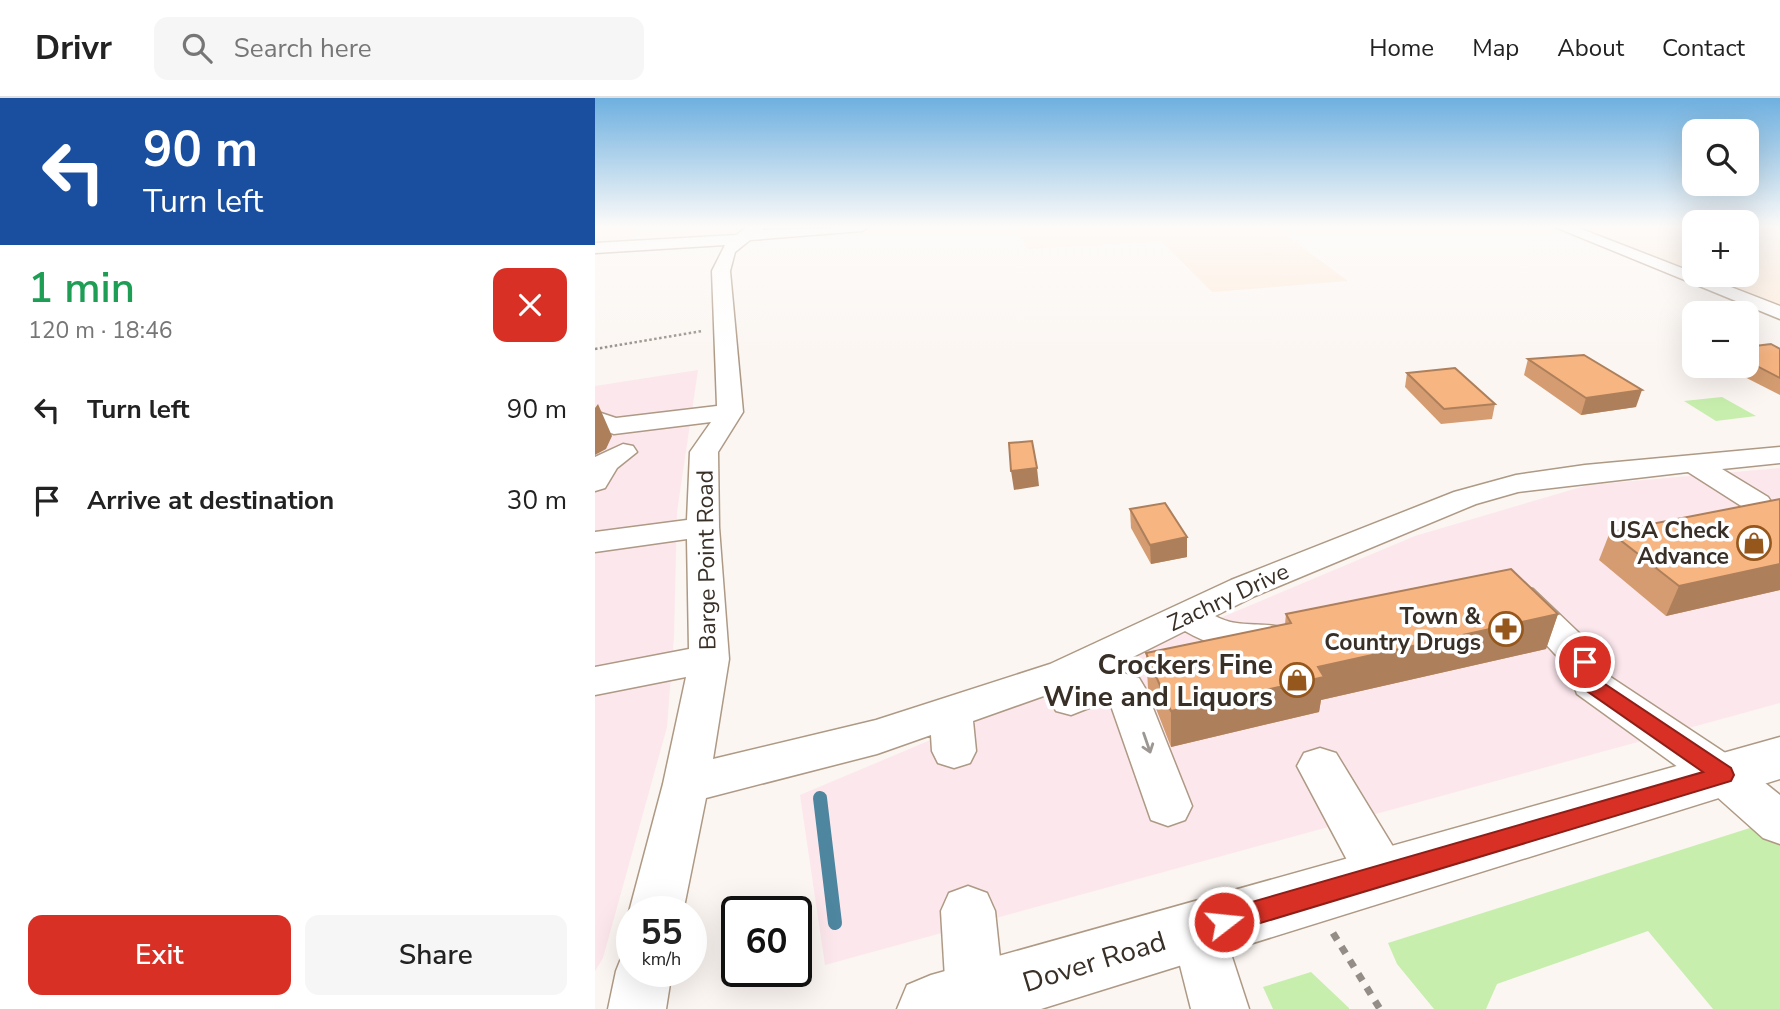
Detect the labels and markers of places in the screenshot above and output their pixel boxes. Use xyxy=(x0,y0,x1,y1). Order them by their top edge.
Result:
place label: USA Check Advance xyxy=(1610,515,1730,572)
shop icon: USA Check Advance xyxy=(1735,524,1773,562)
place label: Town & Country Drugs xyxy=(1324,601,1481,658)
pharmacy icon: Town & Country Drugs xyxy=(1487,610,1525,648)
pin xyxy=(1555,632,1615,692)
place label: Crockers Fine Wine and Liquors xyxy=(1043,646,1273,716)
shop icon: Crockers Fine Wine and Liquors xyxy=(1278,661,1316,699)

